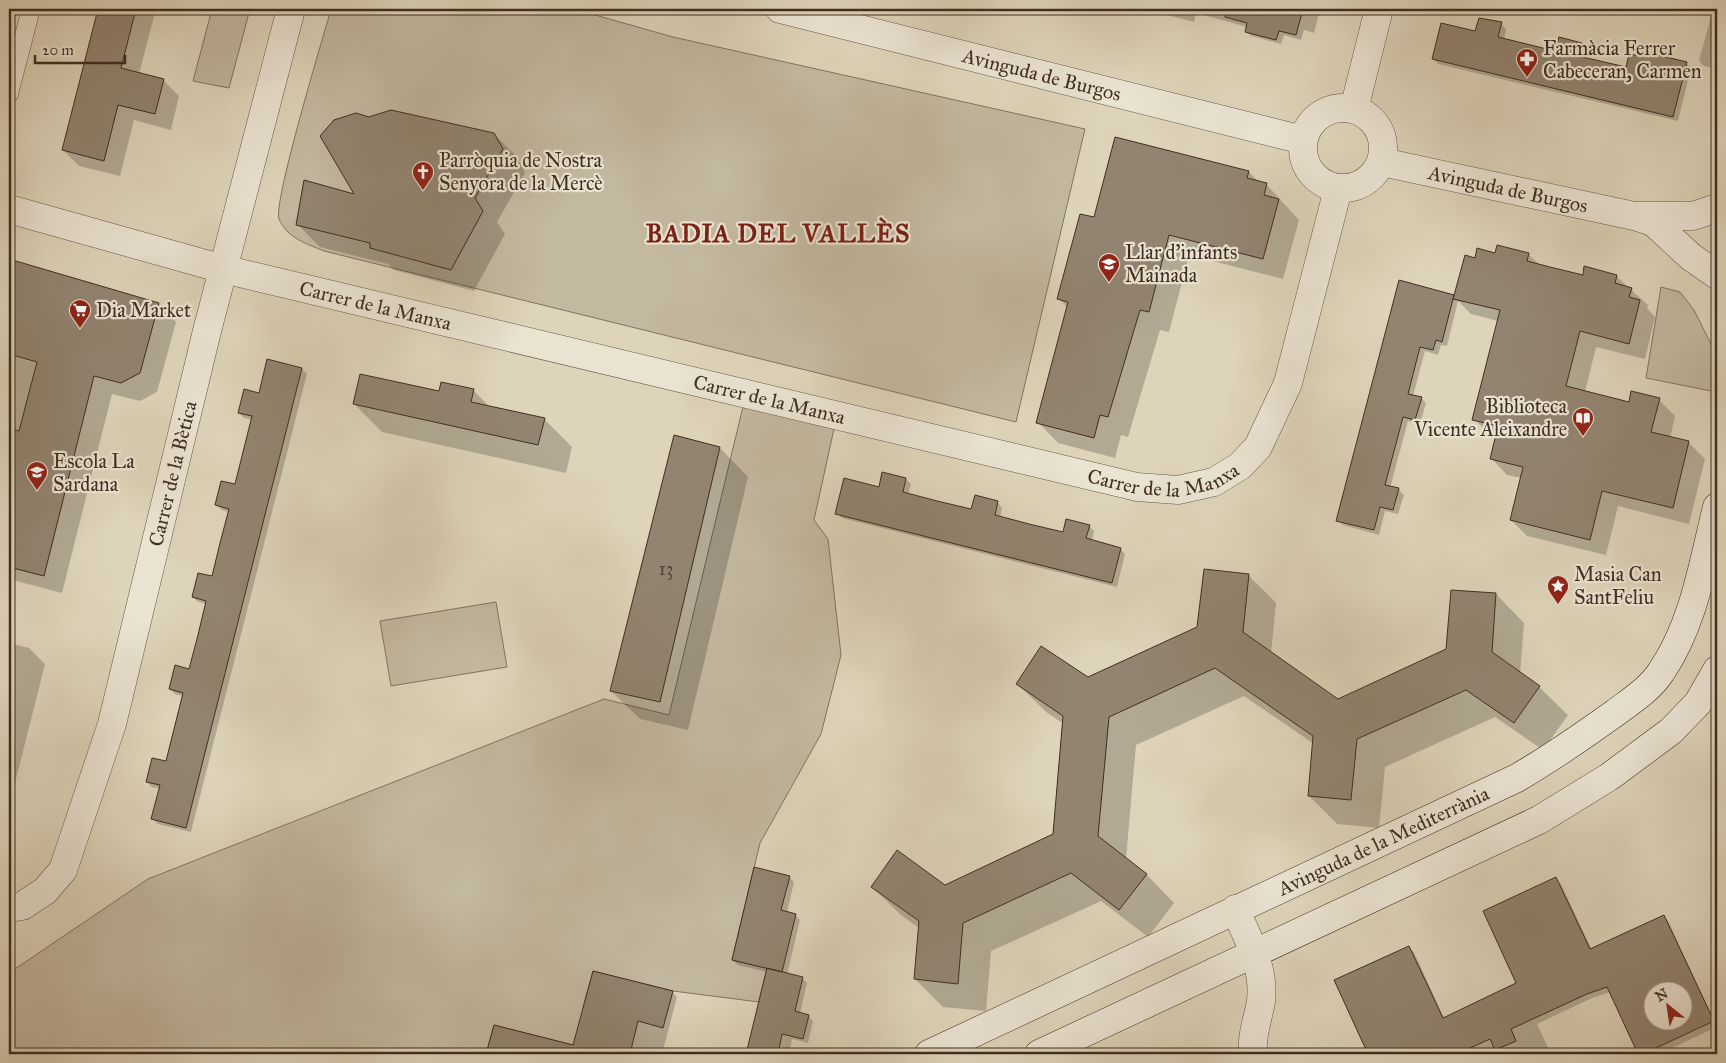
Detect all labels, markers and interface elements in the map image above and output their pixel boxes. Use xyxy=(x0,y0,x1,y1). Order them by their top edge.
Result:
scale bar xyxy=(35,32,125,64)
place label: Farmàcia Ferrer Cabeceran, Carmen xyxy=(1543,36,1702,83)
text: 20 m xyxy=(42,41,74,59)
street label: Avinguda de Burgos xyxy=(959,43,1124,106)
pharmacy icon: Farmàcia Ferrer Cabeceran, Carmen xyxy=(1515,47,1539,78)
place label: Parròquia de Nostra Senyora de la Mercè xyxy=(439,148,603,195)
church icon: Parròquia de Nostra Senyora de la Mercè xyxy=(411,160,435,191)
street label: Avinguda de Burgos xyxy=(1425,160,1590,218)
district label: BADIA DEL VALLÈS xyxy=(646,217,910,249)
place label: Llar d'infants Mainada xyxy=(1125,240,1237,287)
school or university icon: Llar d'infants Mainada xyxy=(1097,252,1121,283)
street label: Carrer de la Manxa xyxy=(297,276,454,335)
supermarket icon: Dia Market xyxy=(68,298,92,329)
place label: Dia Market xyxy=(96,298,191,322)
street label: Carrer de la Manxa xyxy=(691,370,848,429)
place label: Biblioteca Vicente Aleixandre xyxy=(1413,394,1568,441)
street label: Carrer de la Bètica xyxy=(143,398,202,549)
library icon: Biblioteca Vicente Aleixandre xyxy=(1571,406,1595,437)
place label: Escola La Sardana xyxy=(53,449,135,496)
street label: Carrer de la Manxa xyxy=(1085,457,1244,502)
school or university icon: Escola La Sardana xyxy=(25,460,49,491)
house number: 13 xyxy=(659,558,673,580)
place label: Masia Can SantFeliu xyxy=(1574,562,1662,609)
place icon: Masia Can SantFeliu xyxy=(1546,574,1570,605)
street label: Avinguda de la Mediterrània xyxy=(1273,781,1493,901)
north arrow xyxy=(1644,980,1694,1030)
text: N xyxy=(1652,985,1671,1006)

